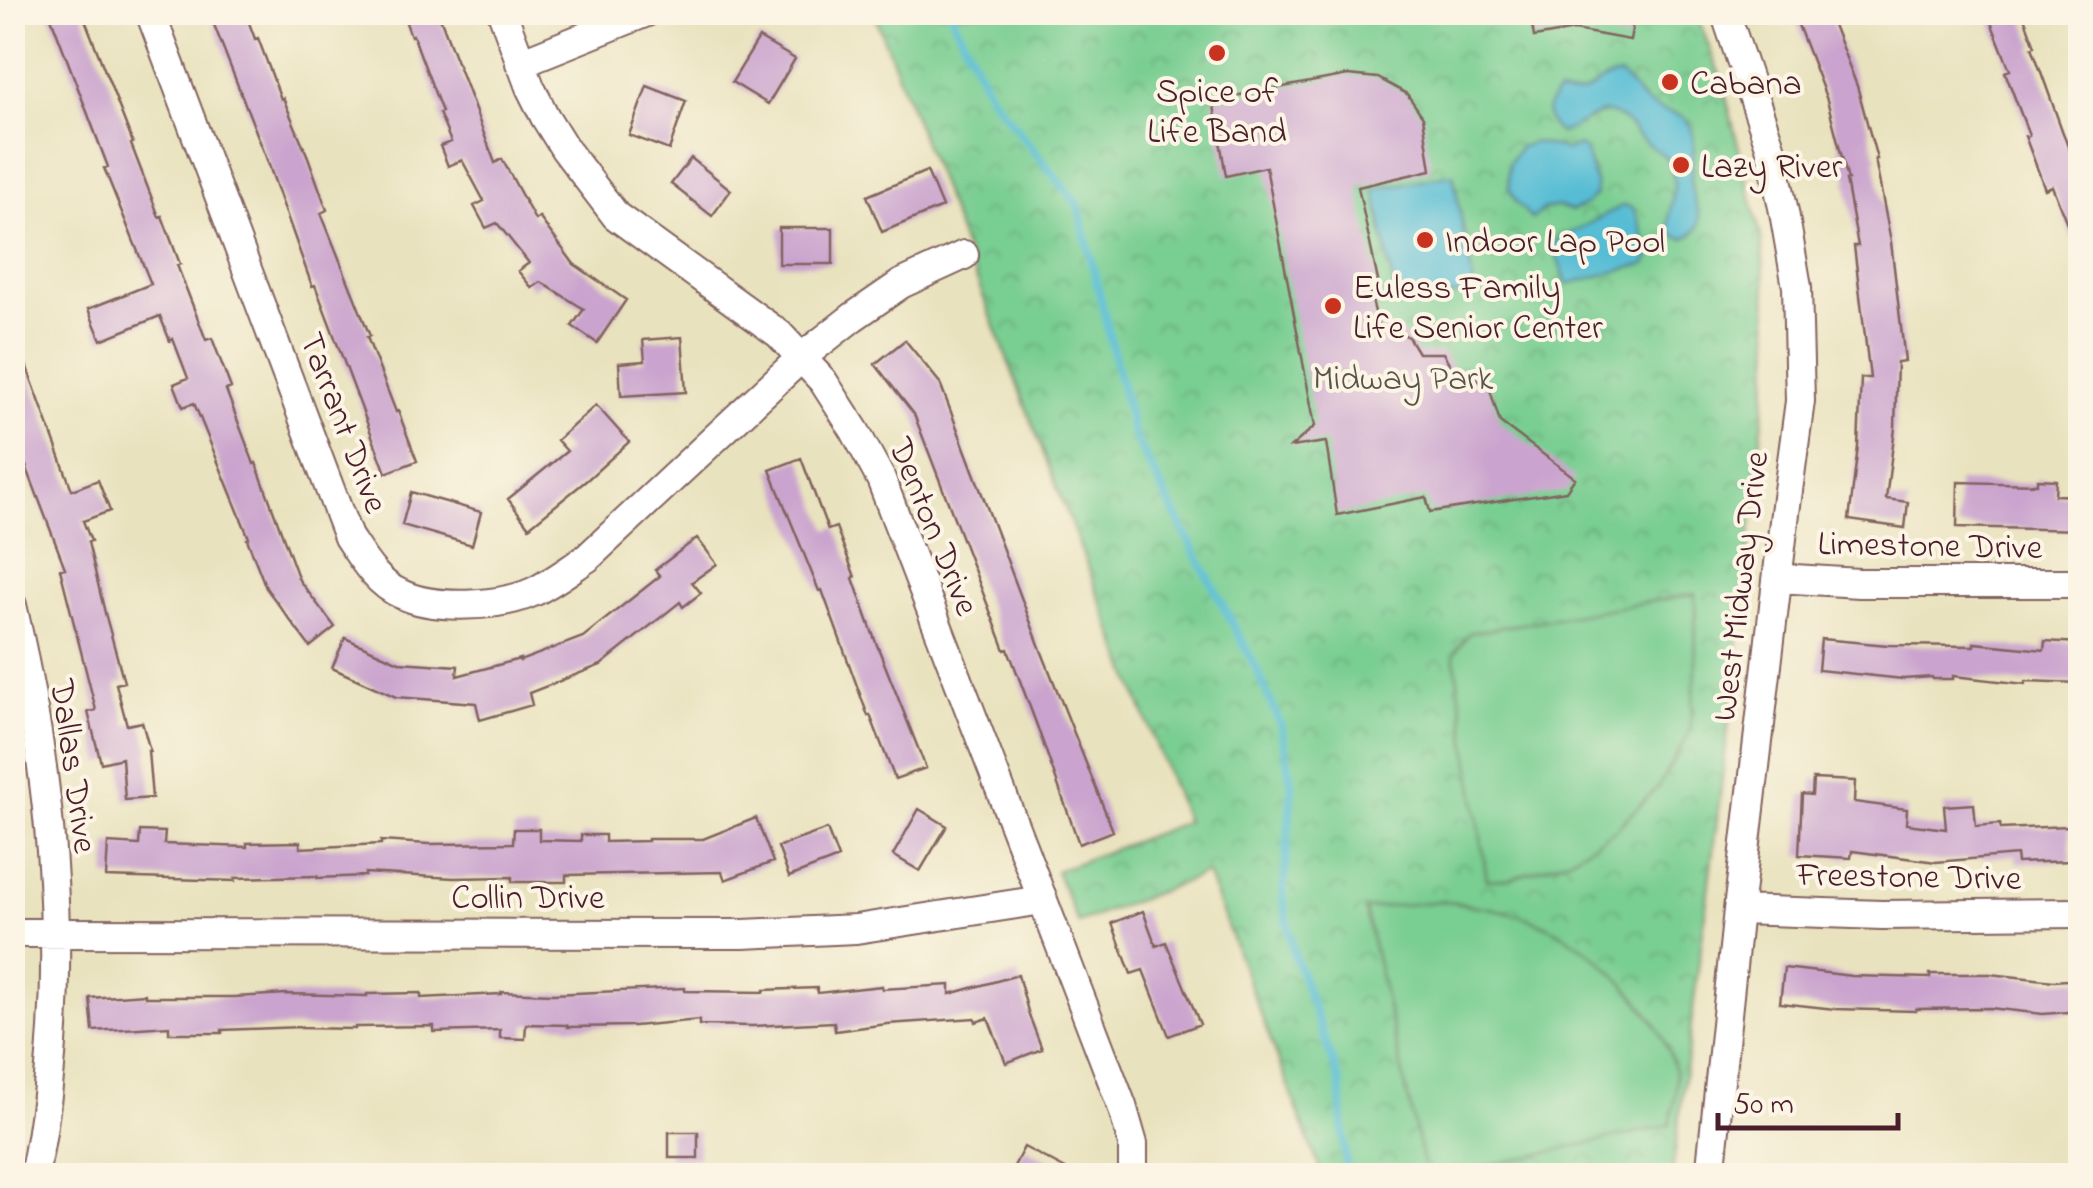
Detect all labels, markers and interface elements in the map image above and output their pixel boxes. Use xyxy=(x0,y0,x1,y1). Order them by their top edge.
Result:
marker: Spice of Life Band xyxy=(1206,42,1228,64)
place label: Cabana xyxy=(1690,60,1802,111)
place label: Spice of Life Band xyxy=(1147,68,1287,159)
marker: Cabana xyxy=(1659,71,1681,93)
place label: Lazy River xyxy=(1701,143,1843,194)
marker: Lazy River xyxy=(1670,154,1692,176)
place label: Indoor Lap Pool xyxy=(1445,218,1665,269)
marker: Indoor Lap Pool xyxy=(1414,229,1436,251)
place label: Euless Family Life Senior Center xyxy=(1353,264,1603,355)
marker: Euless Family Life Senior Center xyxy=(1322,295,1344,317)
street label: Tarrant Drive xyxy=(284,325,400,522)
park label: Midway Park xyxy=(1313,355,1494,406)
street label: Denton Drive xyxy=(873,430,991,624)
street label: West Midway Drive xyxy=(1701,448,1784,724)
street label: Limestone Drive xyxy=(1817,520,2043,575)
street label: Dallas Drive xyxy=(34,675,109,857)
street label: Freestone Drive xyxy=(1795,851,2022,906)
street label: Collin Drive xyxy=(451,874,605,925)
scale bar xyxy=(1718,1068,1898,1130)
text: 50 m xyxy=(1733,1084,1794,1128)

